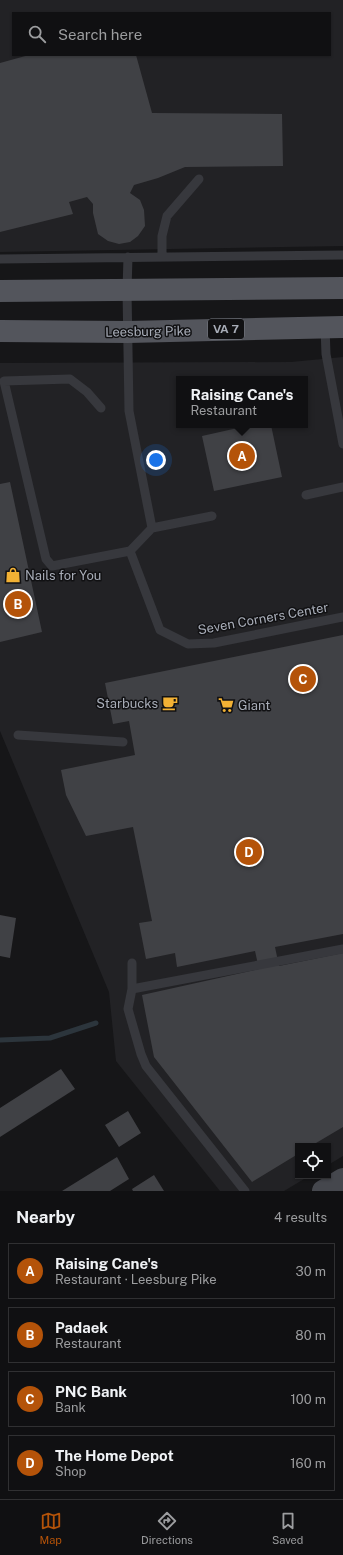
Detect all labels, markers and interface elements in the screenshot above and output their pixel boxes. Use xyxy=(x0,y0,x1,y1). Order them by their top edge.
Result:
search box xyxy=(12,12,331,56)
icon: search xyxy=(26,23,48,45)
text: Search here xyxy=(58,26,142,43)
road number: VA 7 xyxy=(208,319,244,339)
street label: Leesburg Pike xyxy=(105,323,191,340)
popup xyxy=(176,376,308,428)
text: Raising Cane's xyxy=(190,386,294,403)
text: Restaurant xyxy=(190,403,257,418)
pin: A xyxy=(229,441,255,471)
your location xyxy=(146,450,166,470)
shop icon: Nails for You xyxy=(4,566,22,584)
place label: Nails for You xyxy=(25,568,101,583)
pin: B xyxy=(5,589,31,619)
street label: Seven Corners Center xyxy=(197,600,329,637)
pin: C xyxy=(290,664,316,694)
cafe icon: Starbucks xyxy=(161,694,179,712)
place label: Starbucks xyxy=(96,696,158,711)
supermarket icon: Giant xyxy=(217,696,235,714)
place label: Giant xyxy=(238,698,270,713)
pin: D xyxy=(236,837,262,867)
map controls xyxy=(295,1143,331,1179)
button: locate xyxy=(295,1143,331,1179)
text: Nearby xyxy=(16,1207,75,1227)
text: 4 results xyxy=(274,1210,327,1225)
text: Raising Cane's xyxy=(55,1255,158,1272)
text: A xyxy=(25,1264,35,1279)
text: 30 m xyxy=(296,1264,326,1279)
text: Restaurant · Leesburg Pike xyxy=(55,1272,217,1287)
text: Padaek xyxy=(55,1319,108,1336)
text: B xyxy=(26,1328,34,1343)
text: 80 m xyxy=(295,1328,326,1343)
text: Restaurant xyxy=(55,1336,121,1351)
text: PNC Bank xyxy=(55,1383,127,1400)
text: C xyxy=(25,1392,35,1407)
text: 100 m xyxy=(290,1392,326,1407)
text: Bank xyxy=(55,1400,86,1415)
text: The Home Depot xyxy=(55,1447,174,1464)
text: D xyxy=(25,1456,35,1471)
text: 160 m xyxy=(290,1456,326,1471)
text: Shop xyxy=(55,1464,86,1479)
tab: Map xyxy=(40,1510,62,1546)
tab: Directions xyxy=(141,1510,193,1546)
tab: Saved xyxy=(272,1510,303,1546)

